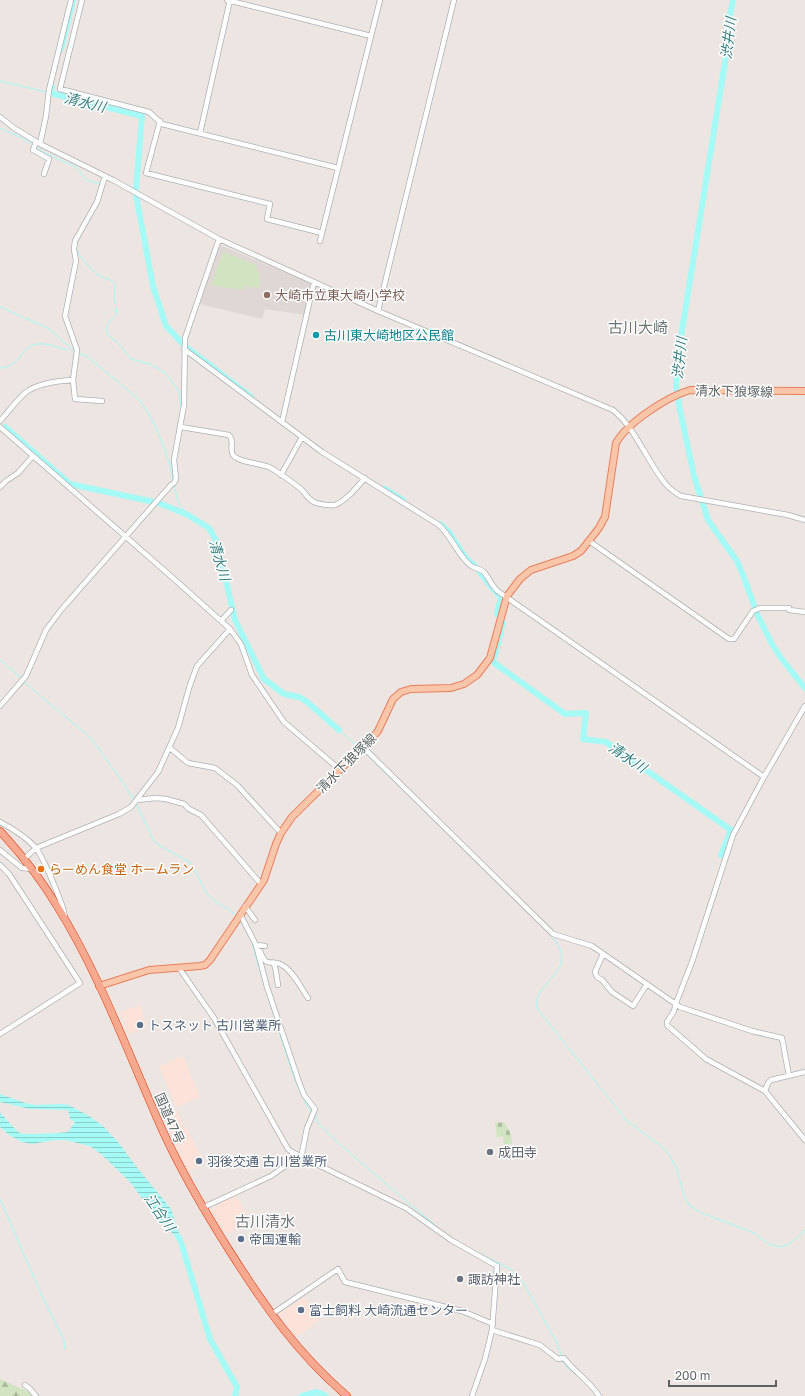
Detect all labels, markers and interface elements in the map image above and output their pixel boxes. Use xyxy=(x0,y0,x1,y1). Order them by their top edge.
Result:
water label: 渋井川 xyxy=(717,14,739,60)
water label: 清水川 xyxy=(63,89,109,116)
place label: 大崎市立東大崎小学校 xyxy=(275,287,405,303)
marker: 大崎市立東大崎小学校 xyxy=(262,290,272,300)
district label: 古川大崎 xyxy=(608,318,668,336)
place label: 古川東大崎地区公民館 xyxy=(324,327,454,343)
marker: 古川東大崎地区公民館 xyxy=(311,330,321,340)
water label: 渋井川 xyxy=(668,334,690,380)
street label: 清水下狼塚線 xyxy=(695,382,773,400)
water label: 清水川 xyxy=(206,537,235,584)
street label: 清水下狼塚線 xyxy=(313,730,379,796)
water label: 清水川 xyxy=(606,738,652,777)
place label: らーめん食堂 ホームラン xyxy=(49,861,194,877)
marker: らーめん食堂 ホームラン xyxy=(36,864,46,874)
place label: トスネット 古川営業所 xyxy=(148,1017,281,1033)
marker: トスネット 古川営業所 xyxy=(135,1020,145,1030)
street label: 国道47号 xyxy=(152,1090,188,1146)
place label: 成田寺 xyxy=(498,1144,537,1160)
marker: 成田寺 xyxy=(485,1147,495,1157)
place label: 羽後交通 古川営業所 xyxy=(207,1153,327,1169)
marker: 羽後交通 古川営業所 xyxy=(194,1156,204,1166)
water label: 江合川 xyxy=(141,1190,180,1236)
district label: 古川清水 xyxy=(235,1212,295,1230)
place label: 帝国運輸 xyxy=(249,1231,301,1247)
marker: 帝国運輸 xyxy=(236,1234,246,1244)
place label: 諏訪神社 xyxy=(468,1271,520,1287)
marker: 諏訪神社 xyxy=(455,1274,465,1284)
place label: 富士飼料 大崎流通センター xyxy=(309,1302,468,1318)
marker: 富士飼料 大崎流通センター xyxy=(296,1305,306,1315)
scale bar xyxy=(669,1362,776,1388)
text: 200 m xyxy=(675,1368,710,1383)

